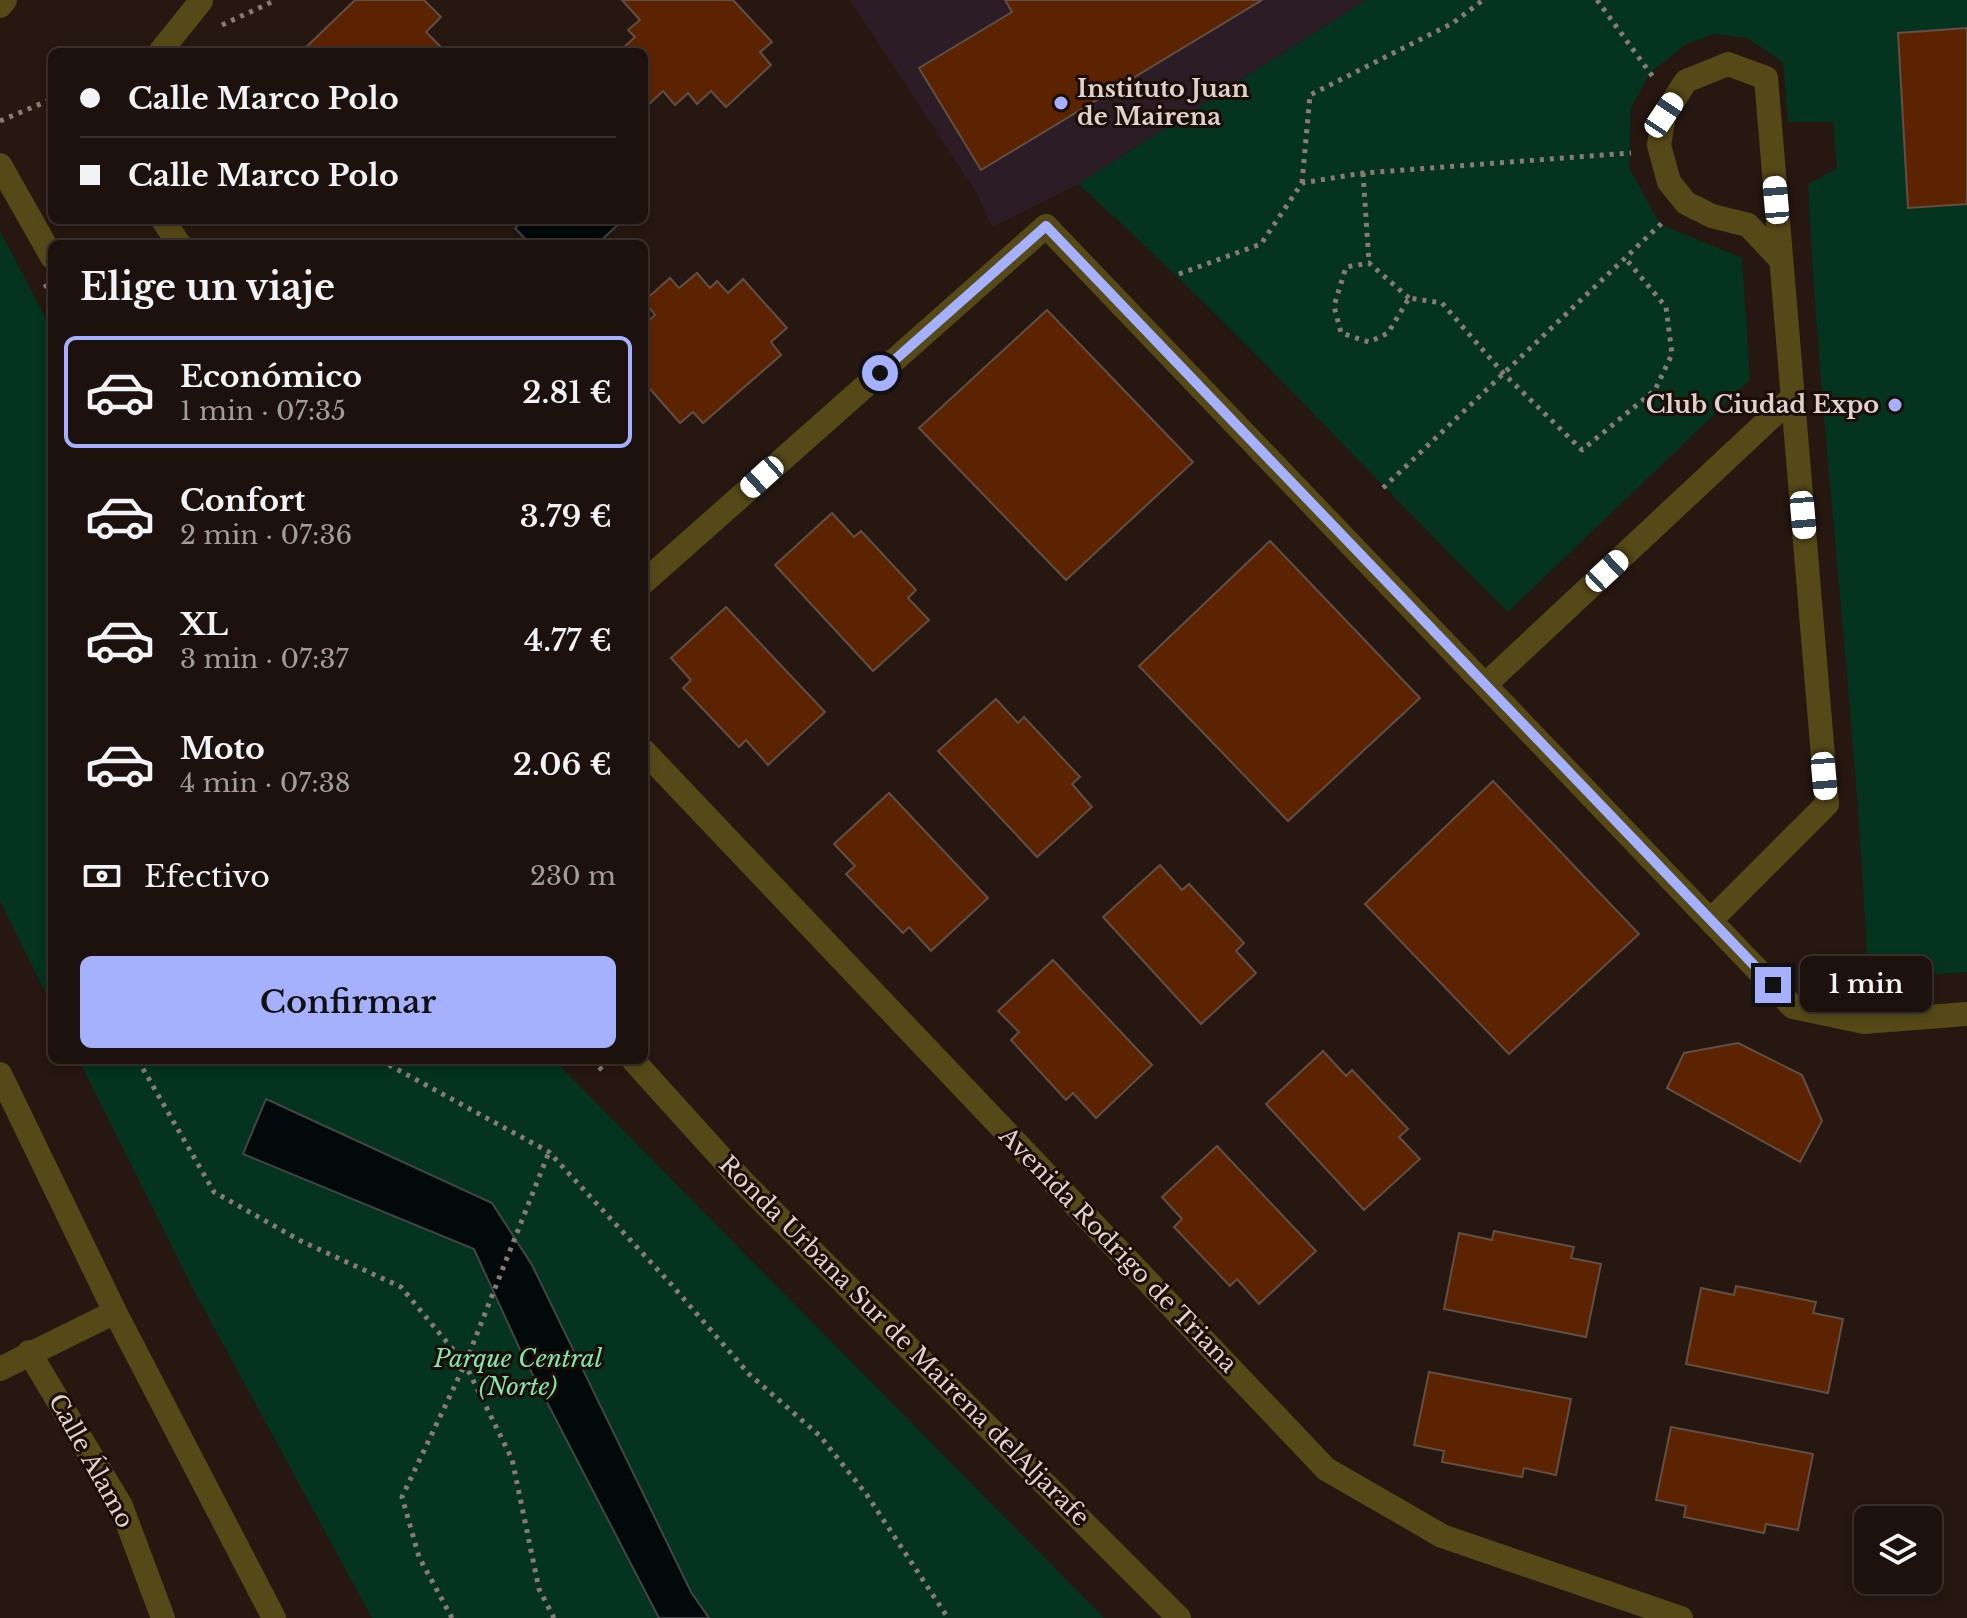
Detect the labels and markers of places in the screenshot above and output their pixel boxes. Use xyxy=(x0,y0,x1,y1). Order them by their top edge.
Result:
place label: Instituto Juan de Mairena xyxy=(1077,74,1249,131)
marker: Instituto Juan de Mairena xyxy=(1052,94,1070,112)
place label: Club Ciudad Expo xyxy=(1646,390,1879,419)
marker: Club Ciudad Expo xyxy=(1886,396,1904,414)

